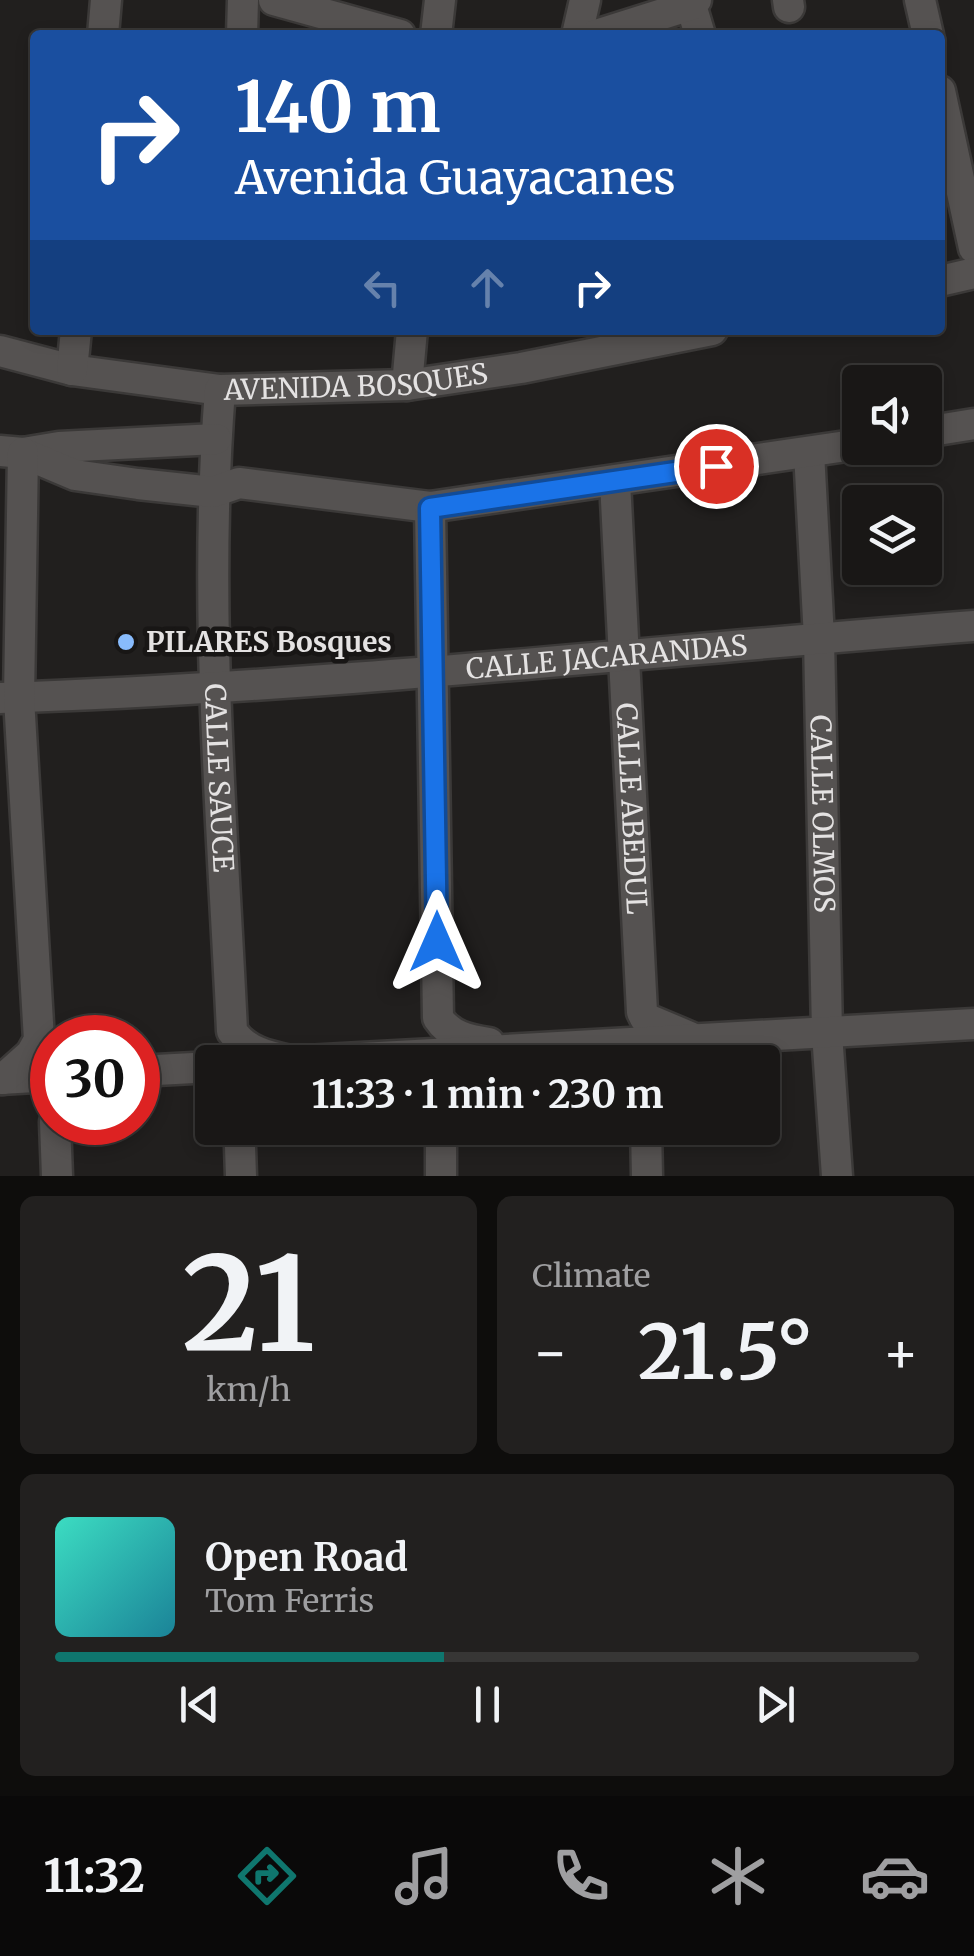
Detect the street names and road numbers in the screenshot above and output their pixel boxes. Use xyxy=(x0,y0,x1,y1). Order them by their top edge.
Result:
street label: AVENIDA BOSQUES xyxy=(222,355,490,408)
street label: CALLE JACARANDAS xyxy=(464,627,749,687)
street label: CALLE SAUCE xyxy=(197,683,242,873)
street label: CALLE ABEDUL xyxy=(608,702,655,915)
street label: CALLE OLMOS xyxy=(803,714,843,913)

